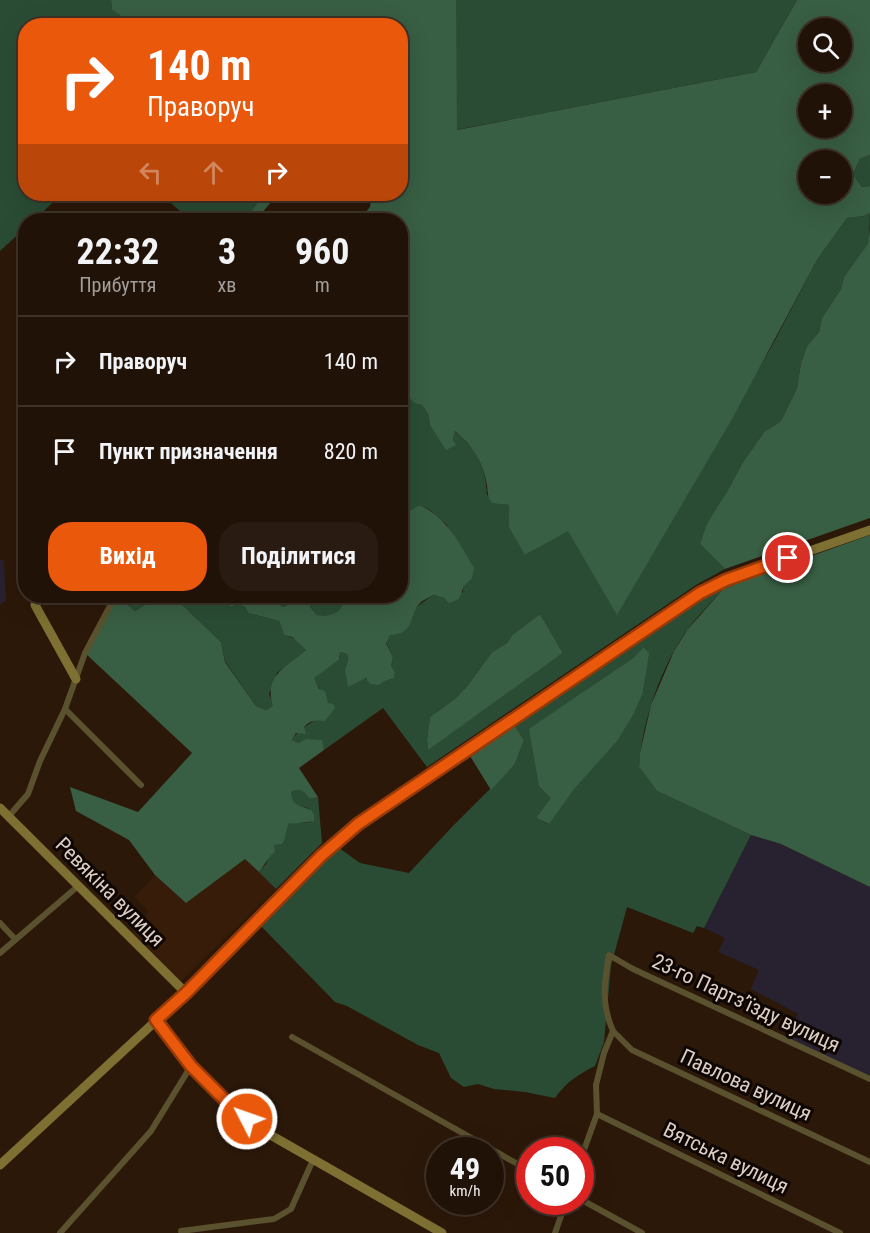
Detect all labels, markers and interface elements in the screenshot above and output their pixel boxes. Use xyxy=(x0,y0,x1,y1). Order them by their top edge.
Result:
map controls xyxy=(798,18,852,204)
button: search xyxy=(798,18,852,72)
text: 140 m xyxy=(147,41,252,90)
icon: right xyxy=(48,42,126,120)
button: + xyxy=(798,84,852,138)
text: Праворуч xyxy=(147,91,255,123)
button: − xyxy=(798,150,852,204)
icon: left xyxy=(134,156,167,189)
icon: ahead xyxy=(197,156,230,189)
icon: right xyxy=(260,156,293,189)
text: 22:32 xyxy=(76,231,159,273)
text: 3 xyxy=(218,231,236,273)
text: 960 xyxy=(295,231,349,273)
text: Прибуття xyxy=(79,273,156,297)
text: хв xyxy=(218,273,236,297)
text: m xyxy=(315,273,330,297)
icon: right xyxy=(48,345,81,378)
text: Праворуч xyxy=(99,349,187,374)
text: 140 m xyxy=(324,349,378,374)
icon: arrive xyxy=(48,435,81,468)
text: Пункт призначення xyxy=(99,439,278,464)
text: 820 m xyxy=(324,439,378,464)
button: Вихід xyxy=(48,522,207,591)
button: Поділитися xyxy=(219,522,378,591)
pin xyxy=(762,532,813,583)
icon: arrive xyxy=(771,541,804,574)
street label: Ревякіна вулиця xyxy=(51,833,169,951)
street label: 23-го Партз’їзду вулиця xyxy=(648,949,844,1057)
street label: Павлова вулиця xyxy=(677,1044,815,1126)
position arrow xyxy=(215,1087,279,1151)
street label: Вятська вулиця xyxy=(660,1117,792,1199)
speed limit sign: 50 xyxy=(516,1137,594,1215)
text: 49 xyxy=(450,1151,480,1186)
text: km/h xyxy=(450,1182,480,1200)

